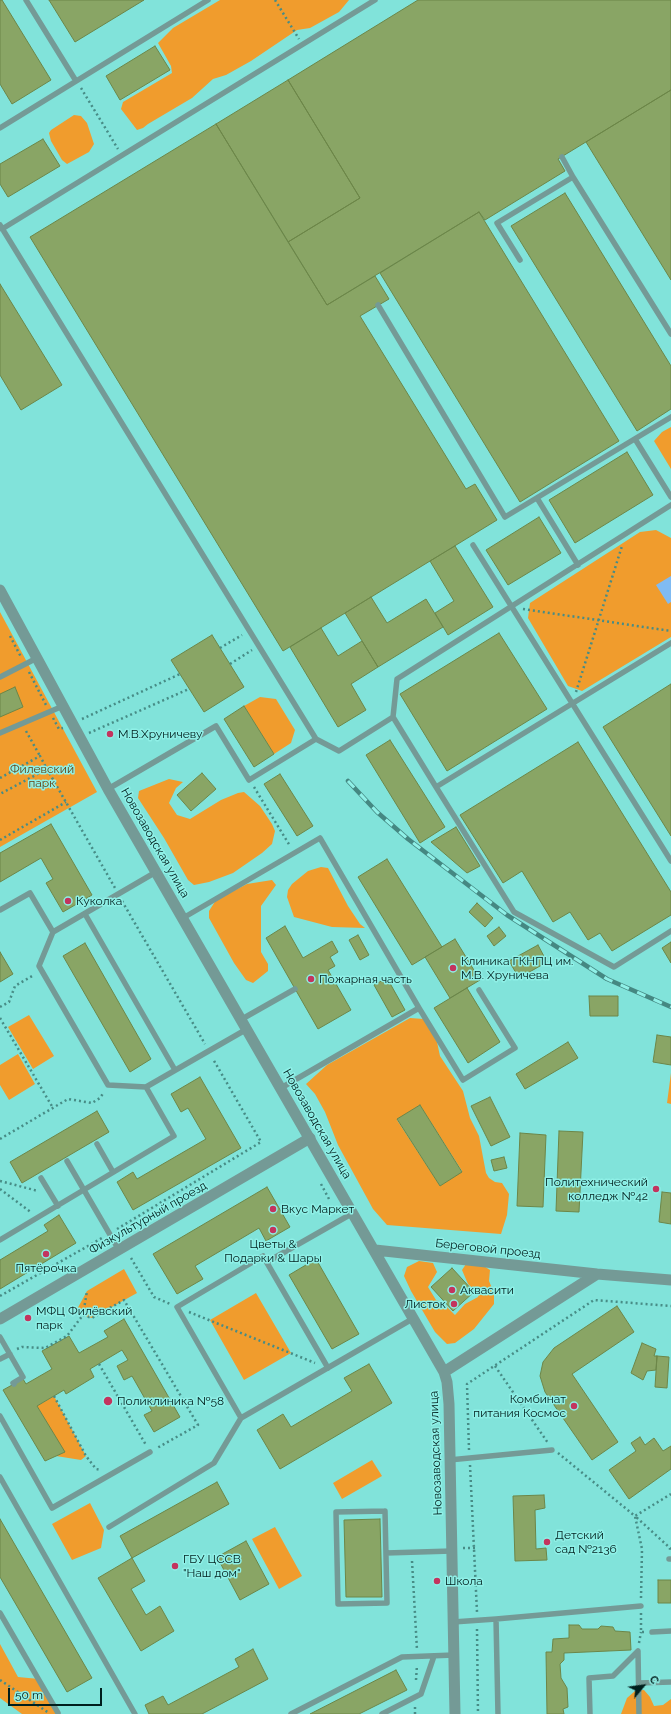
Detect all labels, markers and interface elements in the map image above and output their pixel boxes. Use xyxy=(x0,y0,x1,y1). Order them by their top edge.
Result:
place label: М.В.Хруничеву xyxy=(118,727,203,741)
marker: М.В.Хруничеву xyxy=(105,729,115,739)
park label: Филевский парк xyxy=(10,762,74,790)
street label: Новозаводская улица xyxy=(118,785,192,901)
place label: Куколка xyxy=(76,894,122,908)
marker: Куколка xyxy=(63,896,73,906)
place label: Клиника ГКНПЦ им. М.В. Хруничева xyxy=(461,954,573,982)
marker: Клиника ГКНПЦ им. М.В. Хруничева xyxy=(448,963,458,973)
place label: Пожарная часть xyxy=(319,972,412,986)
marker: Пожарная часть xyxy=(306,974,316,984)
street label: Новозаводская улица xyxy=(280,1066,354,1182)
place label: Политехнический колледж №42 xyxy=(545,1175,648,1203)
street label: Физкультурный проезд xyxy=(87,1178,209,1258)
marker: Политехнический колледж №42 xyxy=(651,1184,661,1194)
place label: Вкус Маркет xyxy=(281,1202,354,1216)
marker: Вкус Маркет xyxy=(268,1204,278,1214)
marker: Цветы & Подарки & Шары xyxy=(268,1225,278,1235)
street label: Береговой проезд xyxy=(435,1236,541,1262)
place label: Цветы & Подарки & Шары xyxy=(224,1237,322,1265)
marker: Пятёрочка xyxy=(41,1249,51,1259)
place label: Пятёрочка xyxy=(15,1261,77,1275)
place label: Аквасити xyxy=(460,1283,514,1297)
marker: Аквасити xyxy=(447,1285,457,1295)
place label: Листок xyxy=(404,1297,446,1311)
marker: Листок xyxy=(449,1299,459,1309)
place label: МФЦ Филёвский парк xyxy=(36,1304,132,1332)
marker: МФЦ Филёвский парк xyxy=(23,1313,33,1323)
street label: Новозаводская улица xyxy=(427,1390,445,1516)
place label: Комбинат питания Космос xyxy=(473,1392,566,1420)
place label: Поликлиника №58 xyxy=(117,1394,224,1408)
marker: Поликлиника №58 xyxy=(102,1395,114,1407)
marker: Комбинат питания Космос xyxy=(569,1401,579,1411)
place label: Детский сад №2136 xyxy=(555,1528,617,1556)
marker: Детский сад №2136 xyxy=(542,1537,552,1547)
place label: ГБУ ЦССВ "Наш дом" xyxy=(183,1552,241,1580)
marker: ГБУ ЦССВ "Наш дом" xyxy=(170,1561,180,1571)
place label: Школа xyxy=(445,1574,483,1588)
marker: Школа xyxy=(432,1576,442,1586)
north arrow xyxy=(623,1666,663,1706)
text: С xyxy=(646,1673,661,1686)
scale bar xyxy=(10,1680,104,1706)
text: 50 m xyxy=(15,1688,43,1702)

